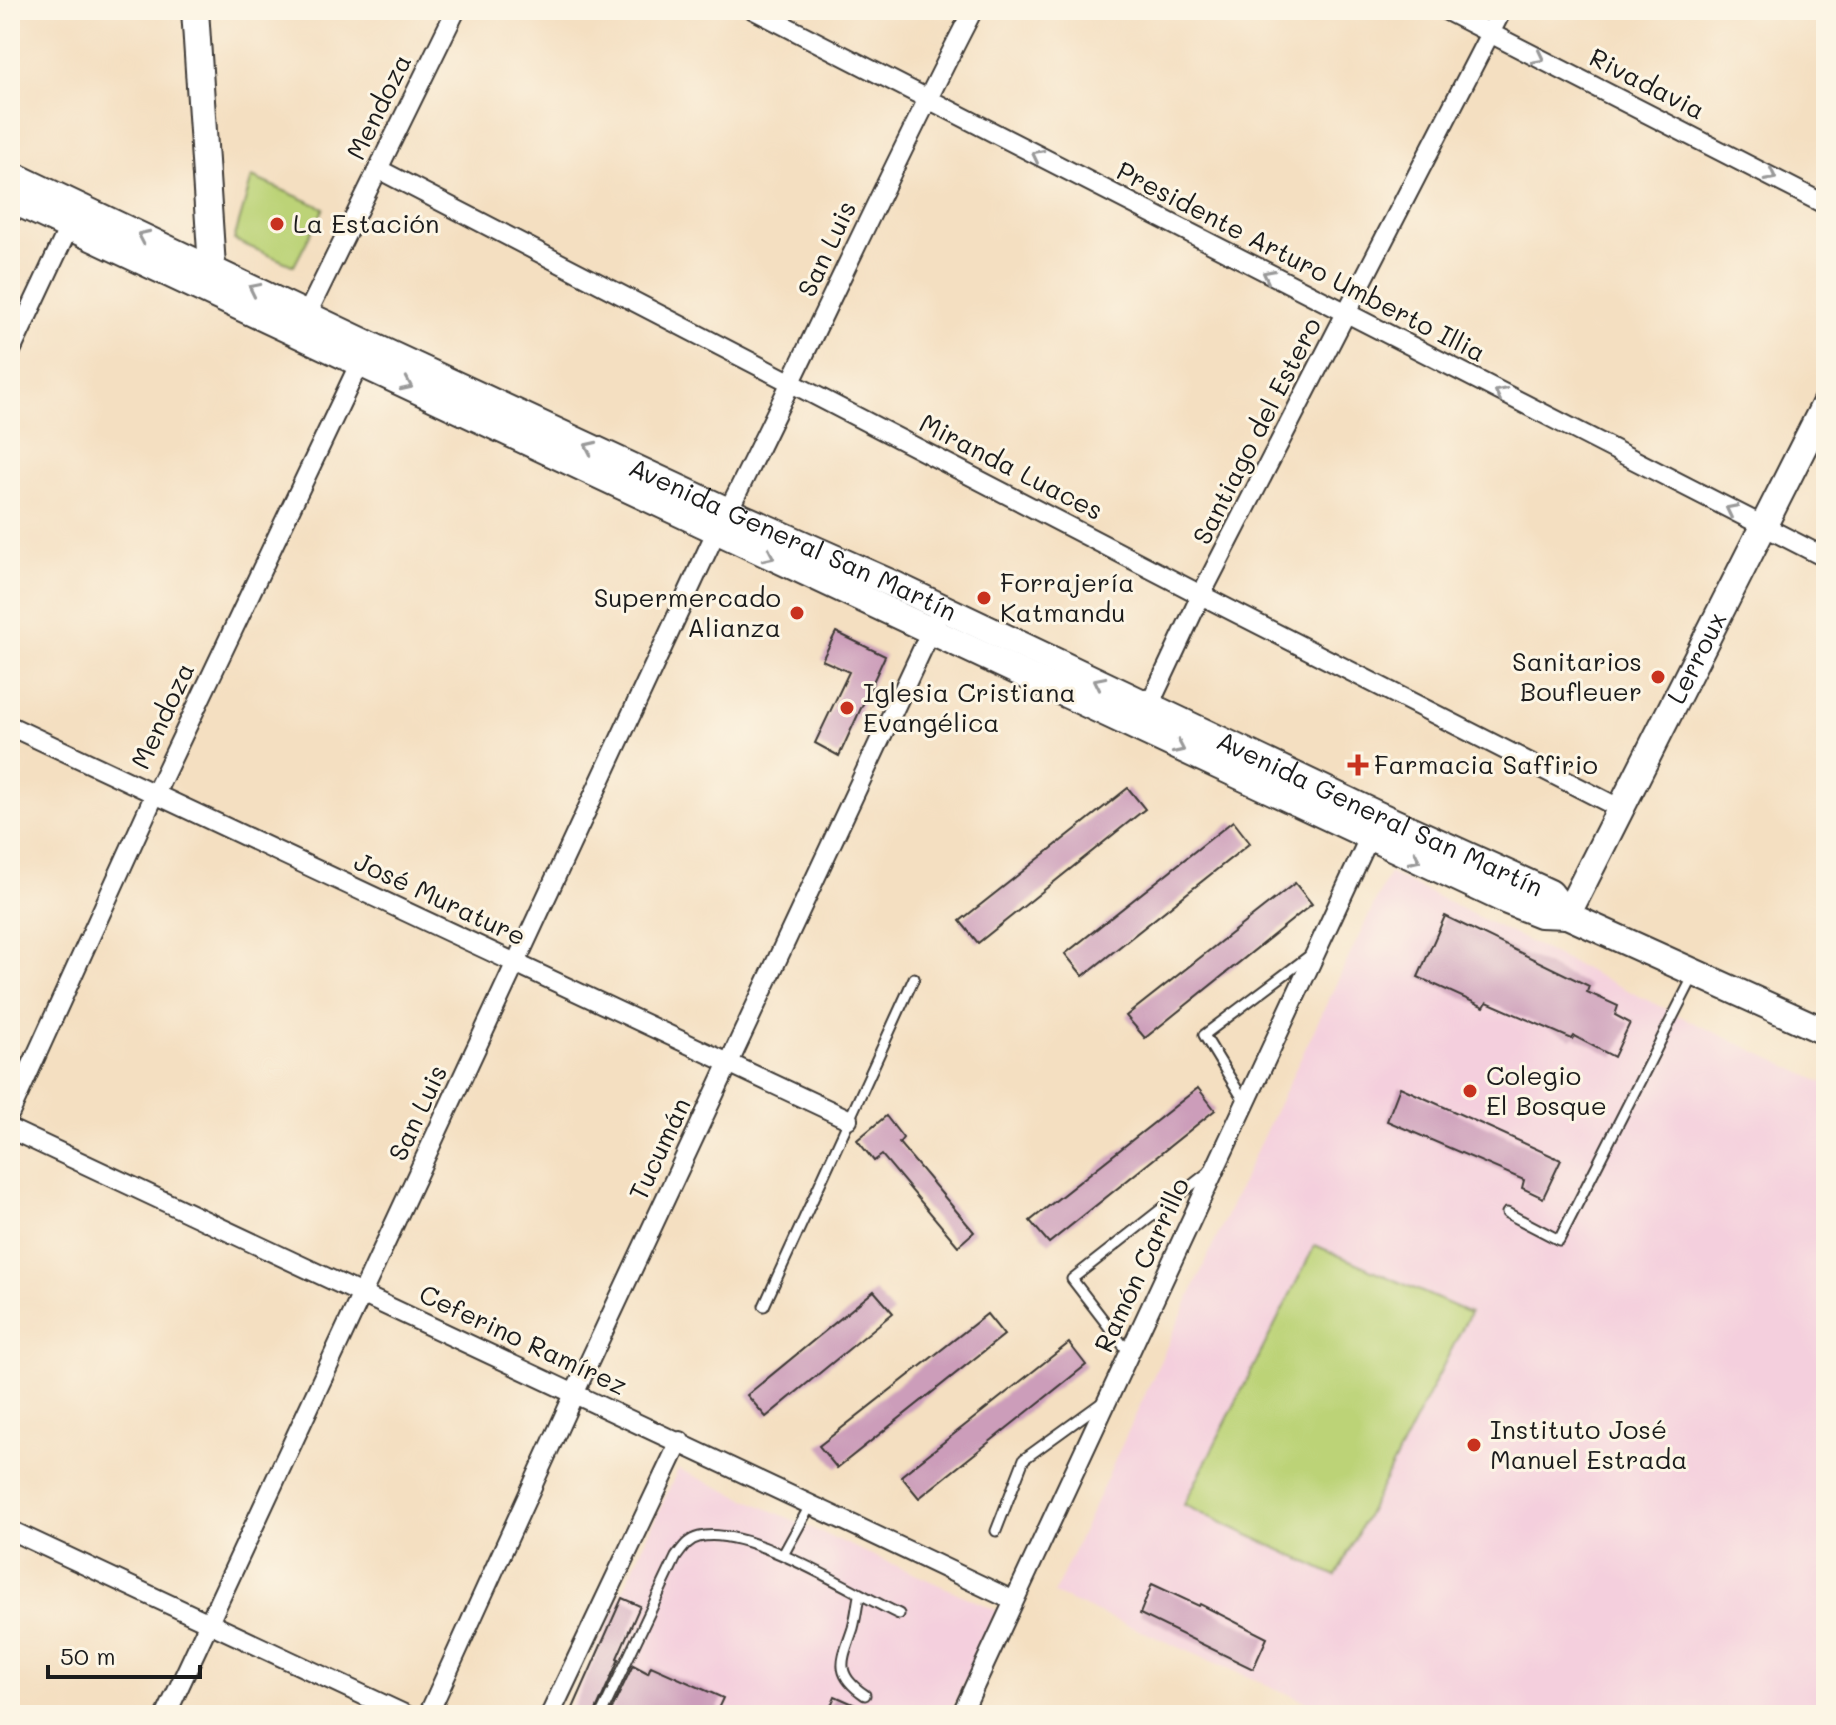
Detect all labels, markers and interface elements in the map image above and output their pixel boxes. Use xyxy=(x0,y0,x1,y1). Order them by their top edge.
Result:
street label: Rivadavia xyxy=(1584,40,1711,127)
street label: Mendoza xyxy=(338,48,418,165)
one-way arrow xyxy=(1531,48,1546,64)
one-way arrow xyxy=(1030,150,1045,165)
street label: Presidente Arturo Umberto Illia xyxy=(1111,153,1492,369)
one-way arrow xyxy=(1762,167,1777,182)
street label: San Luis xyxy=(789,195,863,302)
place label: La Estación xyxy=(293,206,439,240)
marker: La Estación xyxy=(268,215,286,233)
one-way arrow xyxy=(137,230,151,246)
one-way arrow xyxy=(1261,269,1276,284)
one-way arrow xyxy=(247,283,262,299)
street label: Santiago del Estero xyxy=(1184,311,1328,550)
one-way arrow xyxy=(399,375,413,391)
one-way arrow xyxy=(1493,387,1508,402)
street label: Miranda Luaces xyxy=(914,405,1109,527)
one-way arrow xyxy=(584,441,598,457)
street label: Avenida General San Martín xyxy=(624,450,963,628)
one-way arrow xyxy=(1725,505,1740,520)
one-way arrow xyxy=(761,546,775,562)
place label: Forrajería Katmandu xyxy=(1000,565,1135,629)
place label: Supermercado Alianza xyxy=(594,580,781,644)
marker: Forrajería Katmandu xyxy=(975,589,993,607)
marker: Supermercado Alianza xyxy=(788,604,806,622)
street label: Lerroux xyxy=(1658,606,1733,709)
place label: Sanitarios Boufleuer xyxy=(1512,644,1642,708)
street label: Mendoza xyxy=(123,657,202,774)
marker: Sanitarios Boufleuer xyxy=(1649,668,1667,686)
place label: Iglesia Cristiana Evangélica xyxy=(863,675,1076,739)
one-way arrow xyxy=(1092,676,1107,692)
marker: Iglesia Cristiana Evangélica xyxy=(838,699,856,717)
street label: Avenida General San Martín xyxy=(1211,723,1549,904)
one-way arrow xyxy=(1171,738,1186,754)
place label: Farmacia Saffirio xyxy=(1374,747,1598,781)
marker: Farmacia Saffirio xyxy=(1349,756,1367,774)
street label: José Murature xyxy=(349,843,532,953)
one-way arrow xyxy=(1406,849,1421,865)
place label: Colegio El Bosque xyxy=(1486,1058,1607,1122)
street label: San Luis xyxy=(380,1059,454,1166)
marker: Colegio El Bosque xyxy=(1461,1082,1479,1100)
street label: Tucumán xyxy=(621,1092,698,1205)
street label: Ramón Carrillo xyxy=(1086,1172,1196,1357)
street label: Ceferino Ramírez xyxy=(414,1276,633,1402)
place label: Instituto José Manuel Estrada xyxy=(1490,1412,1687,1476)
marker: Instituto José Manuel Estrada xyxy=(1465,1436,1483,1454)
scale bar xyxy=(48,1629,200,1679)
text: 50 m xyxy=(60,1640,116,1671)

